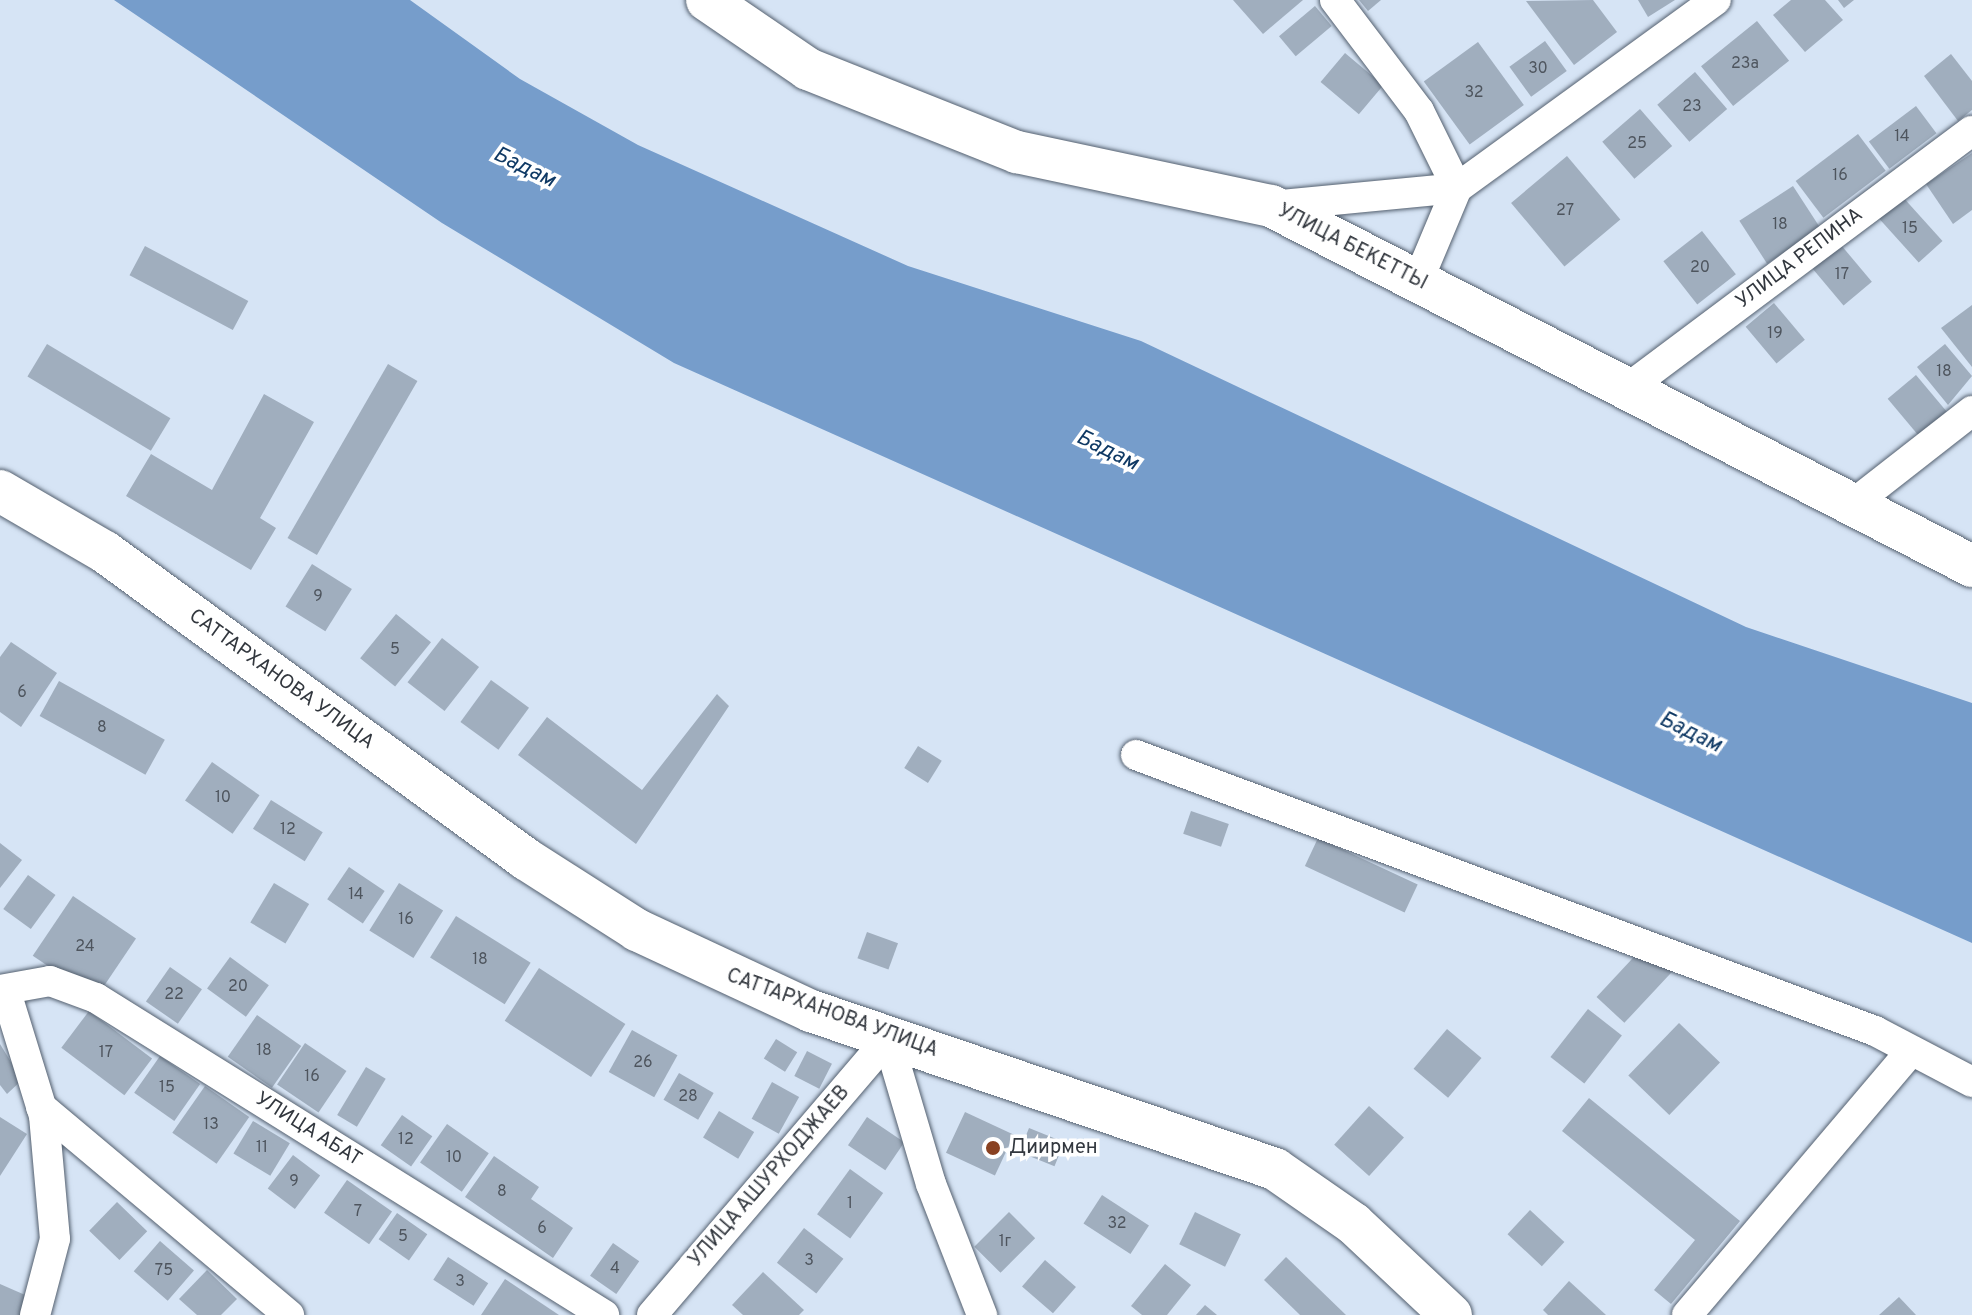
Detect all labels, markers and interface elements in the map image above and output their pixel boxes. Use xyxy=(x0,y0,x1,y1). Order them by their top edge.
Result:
house number: 23а xyxy=(1731,54,1759,74)
house number: 30 xyxy=(1528,59,1548,79)
house number: 32 xyxy=(1464,83,1484,103)
house number: 23 xyxy=(1682,97,1702,117)
house number: 14 xyxy=(1894,127,1910,147)
house number: 25 xyxy=(1627,134,1647,154)
water label: Бадам xyxy=(489,142,559,194)
house number: 16 xyxy=(1832,166,1848,186)
street label: УЛИЦА БЕКЕТТЫ xyxy=(1273,200,1431,296)
house number: 27 xyxy=(1556,201,1574,221)
street label: УЛИЦА РЕПИНА xyxy=(1731,203,1869,315)
house number: 18 xyxy=(1772,215,1788,235)
house number: 15 xyxy=(1902,219,1918,239)
house number: 20 xyxy=(1690,258,1710,278)
house number: 17 xyxy=(1835,265,1849,285)
house number: 19 xyxy=(1767,324,1783,344)
house number: 18 xyxy=(1936,362,1952,382)
water label: Бадам xyxy=(1072,425,1142,477)
house number: 9 xyxy=(313,587,323,607)
street label: САТТАРХАНОВА УЛИЦА xyxy=(183,604,379,756)
house number: 5 xyxy=(390,640,400,660)
house number: 6 xyxy=(17,683,27,703)
water label: Бадам xyxy=(1655,707,1725,759)
house number: 8 xyxy=(97,718,107,738)
house number: 10 xyxy=(215,788,231,808)
house number: 12 xyxy=(280,820,296,840)
house number: 14 xyxy=(348,885,364,905)
house number: 16 xyxy=(398,910,414,930)
house number: 24 xyxy=(75,937,95,957)
house number: 18 xyxy=(472,950,488,970)
street label: САТТАРХАНОВА УЛИЦА xyxy=(722,964,942,1064)
house number: 20 xyxy=(228,977,248,997)
house number: 22 xyxy=(164,985,184,1005)
house number: 18 xyxy=(256,1041,272,1061)
house number: 17 xyxy=(99,1043,113,1063)
house number: 26 xyxy=(633,1053,653,1073)
house number: 16 xyxy=(304,1067,320,1087)
house number: 15 xyxy=(159,1078,175,1098)
street label: УЛИЦА АШУРХОДЖАЕВ xyxy=(684,1081,856,1273)
street label: УЛИЦА АБАТ xyxy=(250,1087,366,1173)
house number: 28 xyxy=(678,1087,698,1107)
house number: 13 xyxy=(203,1115,219,1135)
house number: 12 xyxy=(398,1130,414,1150)
place label: Диирмен xyxy=(1009,1136,1098,1160)
house number: 11 xyxy=(256,1138,268,1158)
marker: Диирмен xyxy=(984,1139,1002,1157)
house number: 10 xyxy=(446,1148,462,1168)
house number: 9 xyxy=(289,1172,299,1192)
house number: 8 xyxy=(497,1182,507,1202)
house number: 1 xyxy=(847,1194,853,1214)
house number: 7 xyxy=(354,1202,362,1222)
house number: 32 xyxy=(1107,1214,1127,1234)
house number: 6 xyxy=(537,1219,547,1239)
house number: 5 xyxy=(398,1227,408,1247)
house number: 1г xyxy=(999,1232,1011,1252)
house number: 3 xyxy=(804,1251,814,1271)
house number: 4 xyxy=(610,1259,620,1279)
house number: 75 xyxy=(155,1261,173,1281)
house number: 3 xyxy=(455,1272,465,1292)

